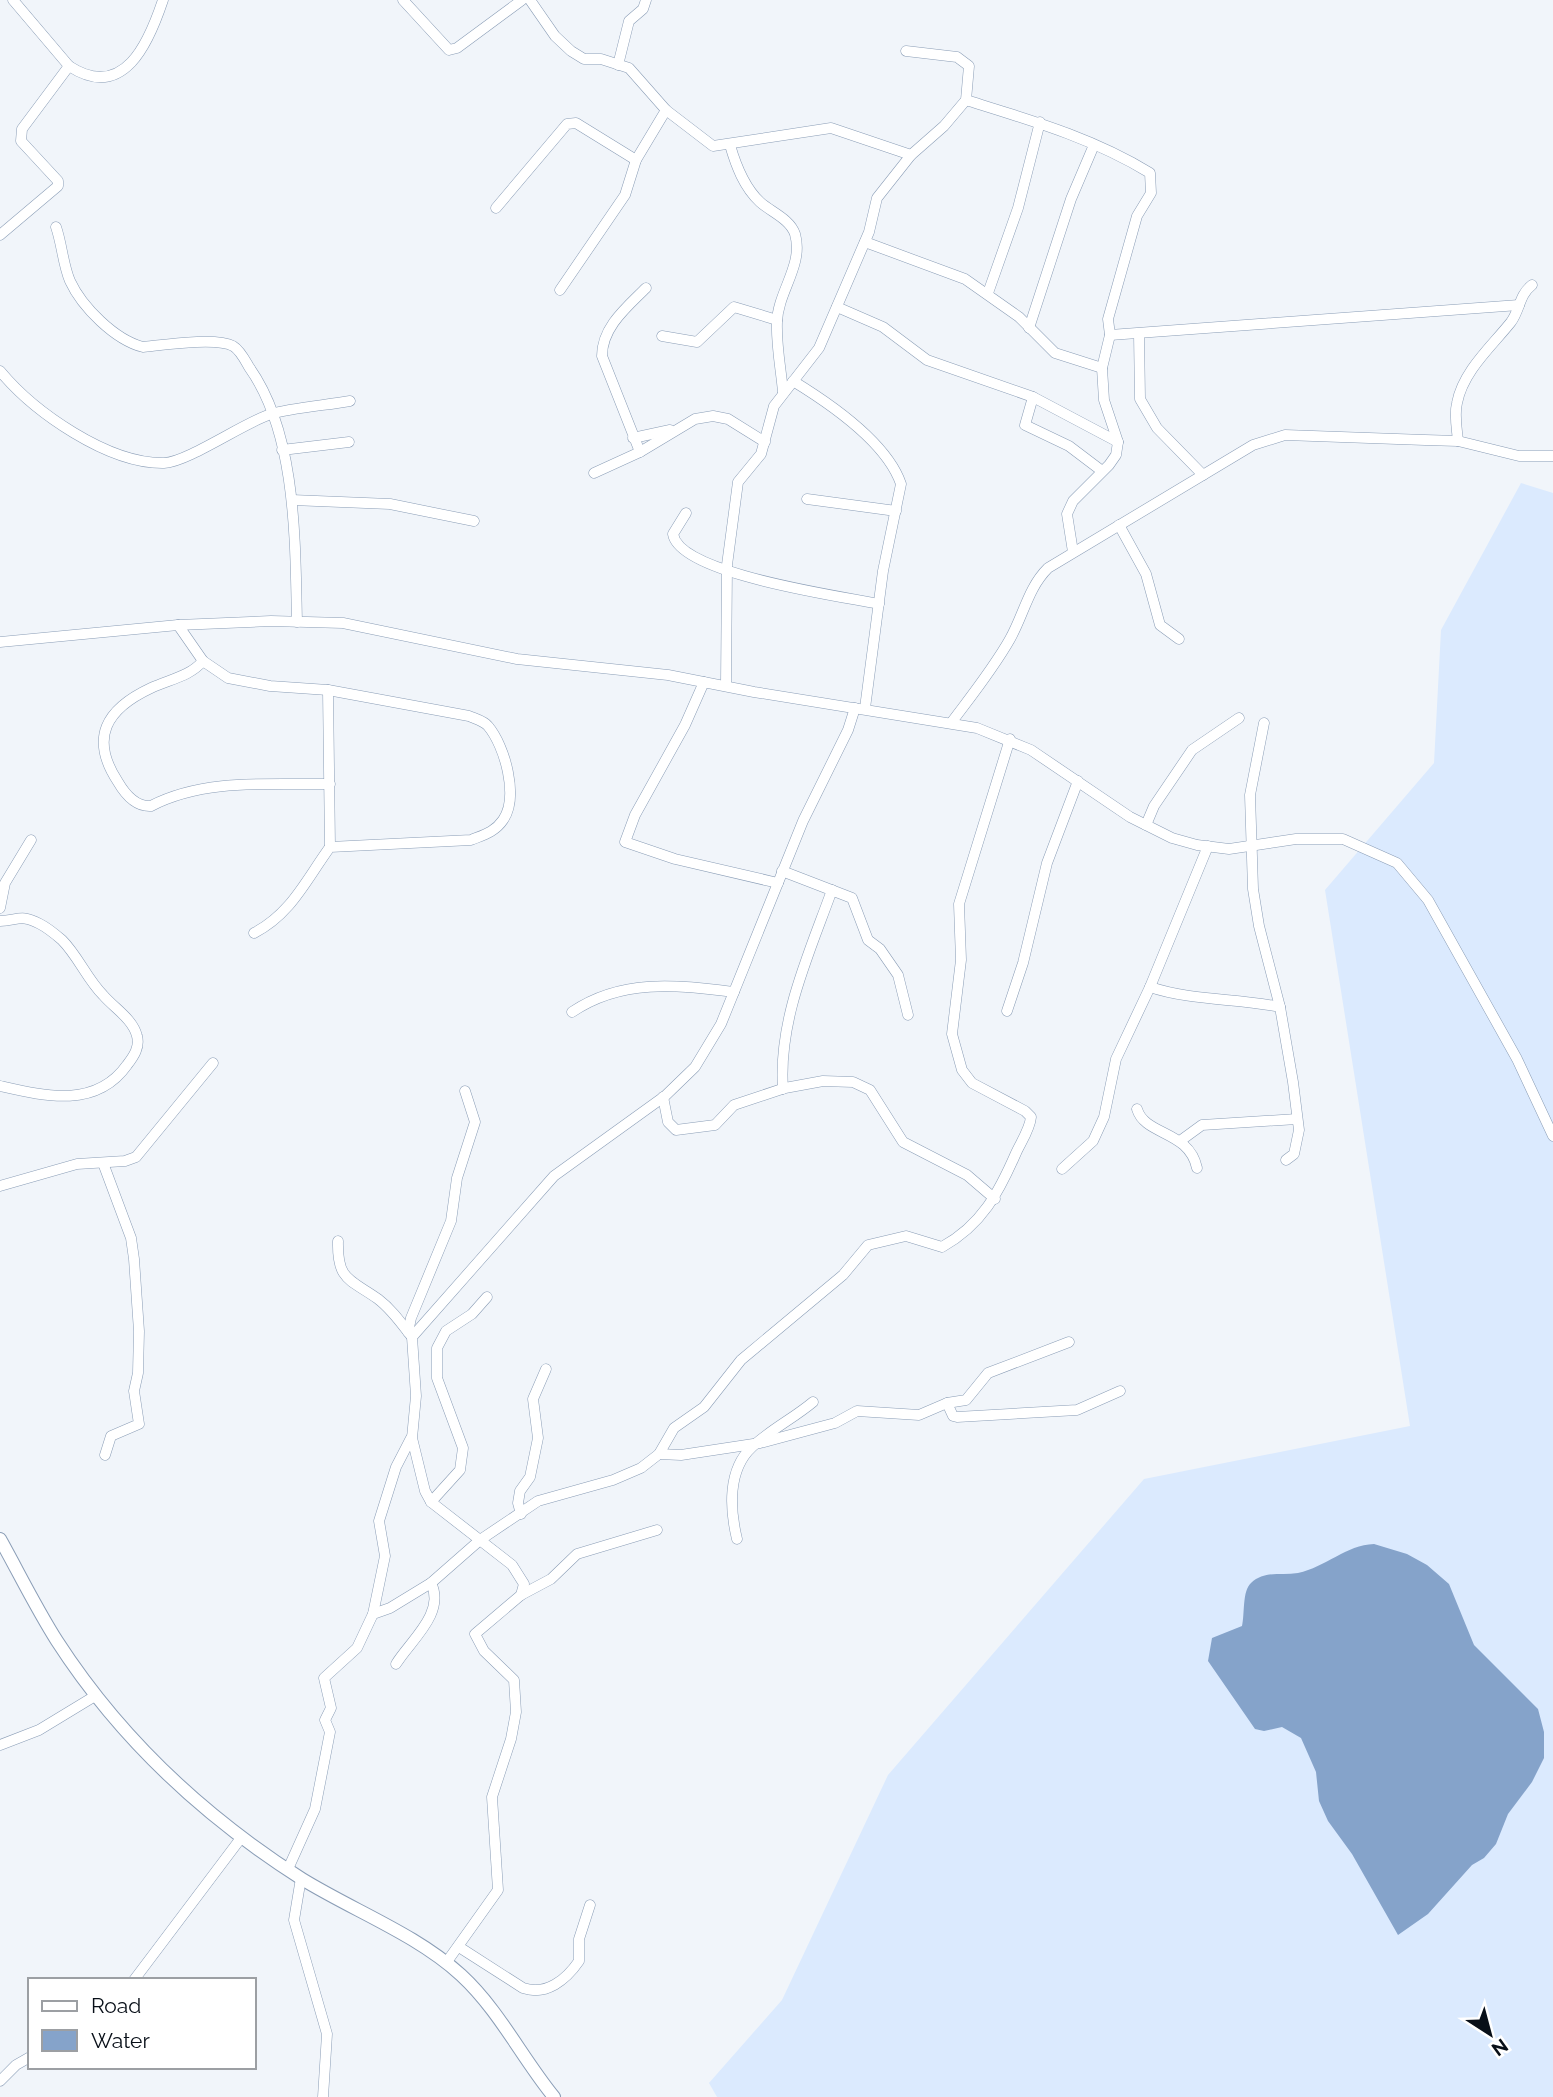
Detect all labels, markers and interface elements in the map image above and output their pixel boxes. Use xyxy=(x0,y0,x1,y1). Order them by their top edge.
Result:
legend xyxy=(28,1978,256,2069)
text: Road xyxy=(91,1993,141,2018)
north arrow xyxy=(1455,1999,1525,2069)
text: Water xyxy=(91,2028,150,2053)
text: N xyxy=(1488,2035,1512,2061)

